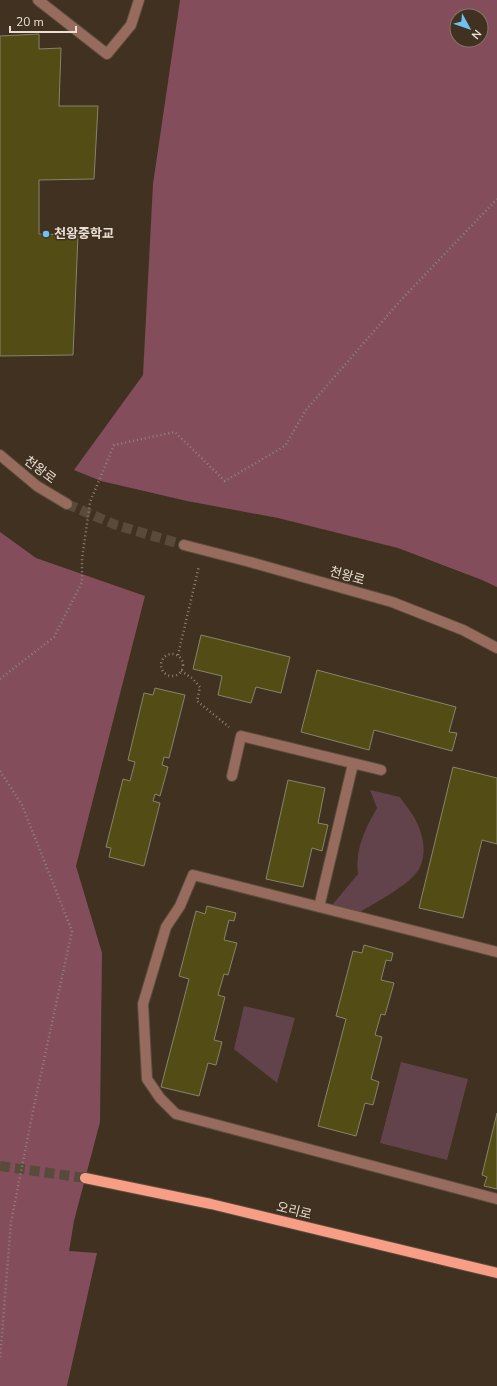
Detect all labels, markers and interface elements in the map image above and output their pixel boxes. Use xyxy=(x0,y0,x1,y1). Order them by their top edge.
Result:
scale bar xyxy=(10,8,76,34)
north arrow xyxy=(449,8,489,48)
text: 20 m xyxy=(16,14,44,30)
text: N xyxy=(468,26,485,42)
place label: 천왕중학교 xyxy=(54,225,114,243)
marker: 천왕중학교 xyxy=(41,229,51,239)
street label: 천왕로 xyxy=(20,452,60,488)
street label: 천왕로 xyxy=(327,562,367,590)
street label: 오리로 xyxy=(274,1198,314,1224)

